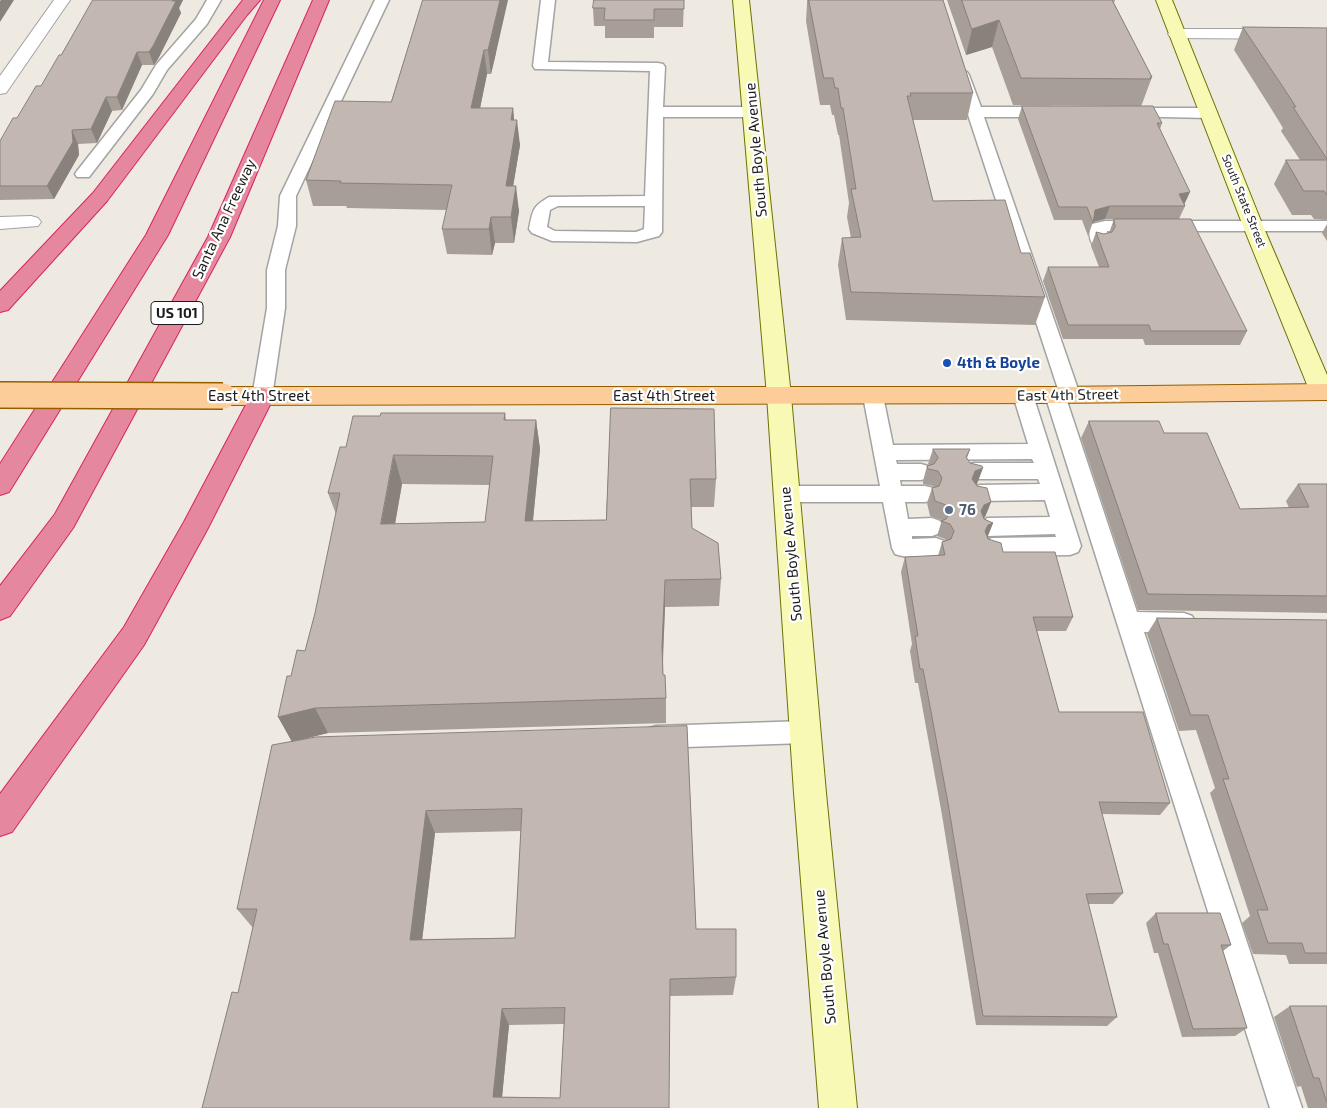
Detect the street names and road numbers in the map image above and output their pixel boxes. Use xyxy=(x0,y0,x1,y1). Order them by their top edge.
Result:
street label: South Boyle Avenue xyxy=(741,82,771,218)
street label: South State Street xyxy=(1219,152,1269,250)
street label: Santa Ana Freeway xyxy=(188,156,260,282)
road number: US 101 xyxy=(151,302,203,324)
street label: East 4th Street xyxy=(1017,385,1119,405)
street label: East 4th Street xyxy=(208,387,310,405)
street label: East 4th Street xyxy=(613,387,715,405)
street label: South Boyle Avenue xyxy=(776,486,806,622)
street label: South Boyle Avenue xyxy=(810,889,840,1025)

